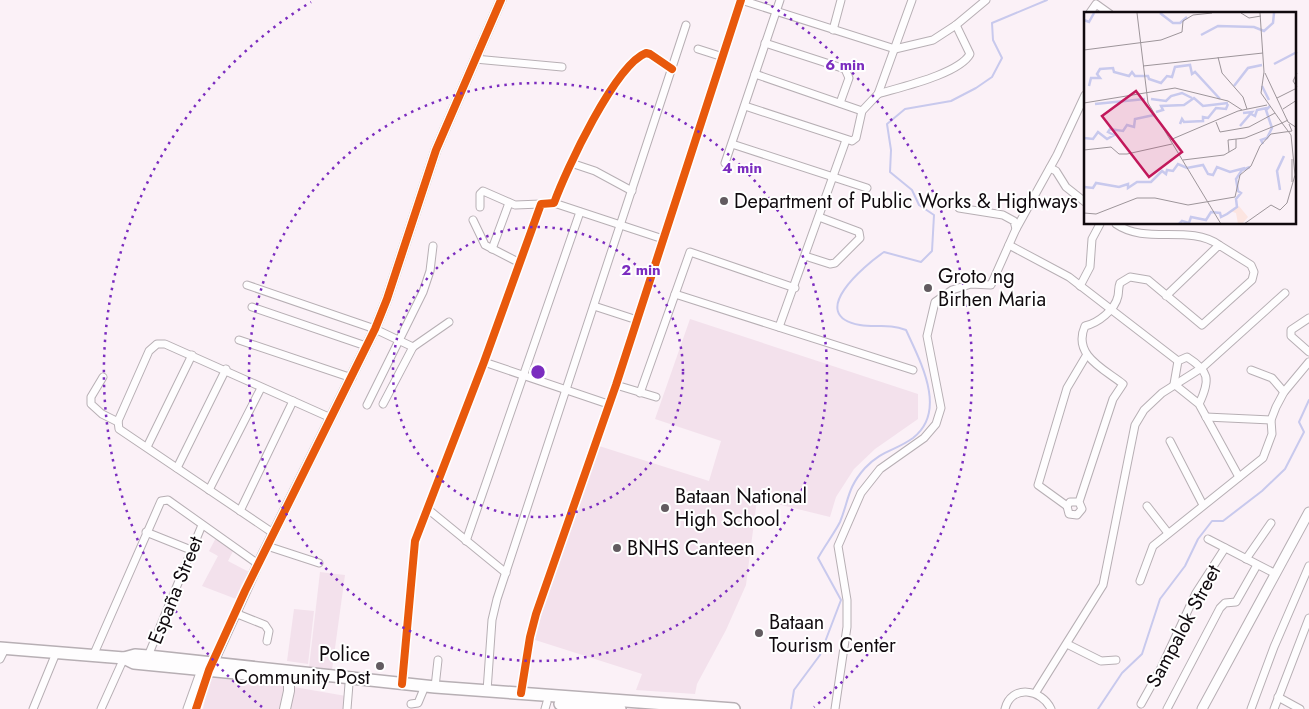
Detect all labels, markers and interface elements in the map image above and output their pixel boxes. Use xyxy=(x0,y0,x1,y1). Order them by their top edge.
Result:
inset map xyxy=(1084,12,1296,225)
text: 6 min xyxy=(825,54,865,76)
text: 4 min xyxy=(722,157,762,179)
place label: Department of Public Works & Highways xyxy=(734,187,1078,216)
marker: Department of Public Works & Highways xyxy=(718,195,730,207)
text: 2 min xyxy=(621,259,661,281)
place label: Groto ng Birhen Maria xyxy=(938,262,1046,314)
marker: Groto ng Birhen Maria xyxy=(922,282,934,294)
centre of rings xyxy=(529,363,547,381)
place label: Bataan National High School xyxy=(675,482,807,534)
marker: Bataan National High School xyxy=(659,502,671,514)
street label: España Street xyxy=(141,532,210,648)
place label: BNHS Canteen xyxy=(627,534,755,563)
marker: BNHS Canteen xyxy=(611,542,623,554)
street label: Sampalok Street xyxy=(1139,560,1228,693)
place label: Bataan Tourism Center xyxy=(769,608,896,660)
marker: Bataan Tourism Center xyxy=(753,627,765,639)
place label: Police Community Post xyxy=(234,640,370,692)
marker: Police Community Post xyxy=(374,660,386,672)

